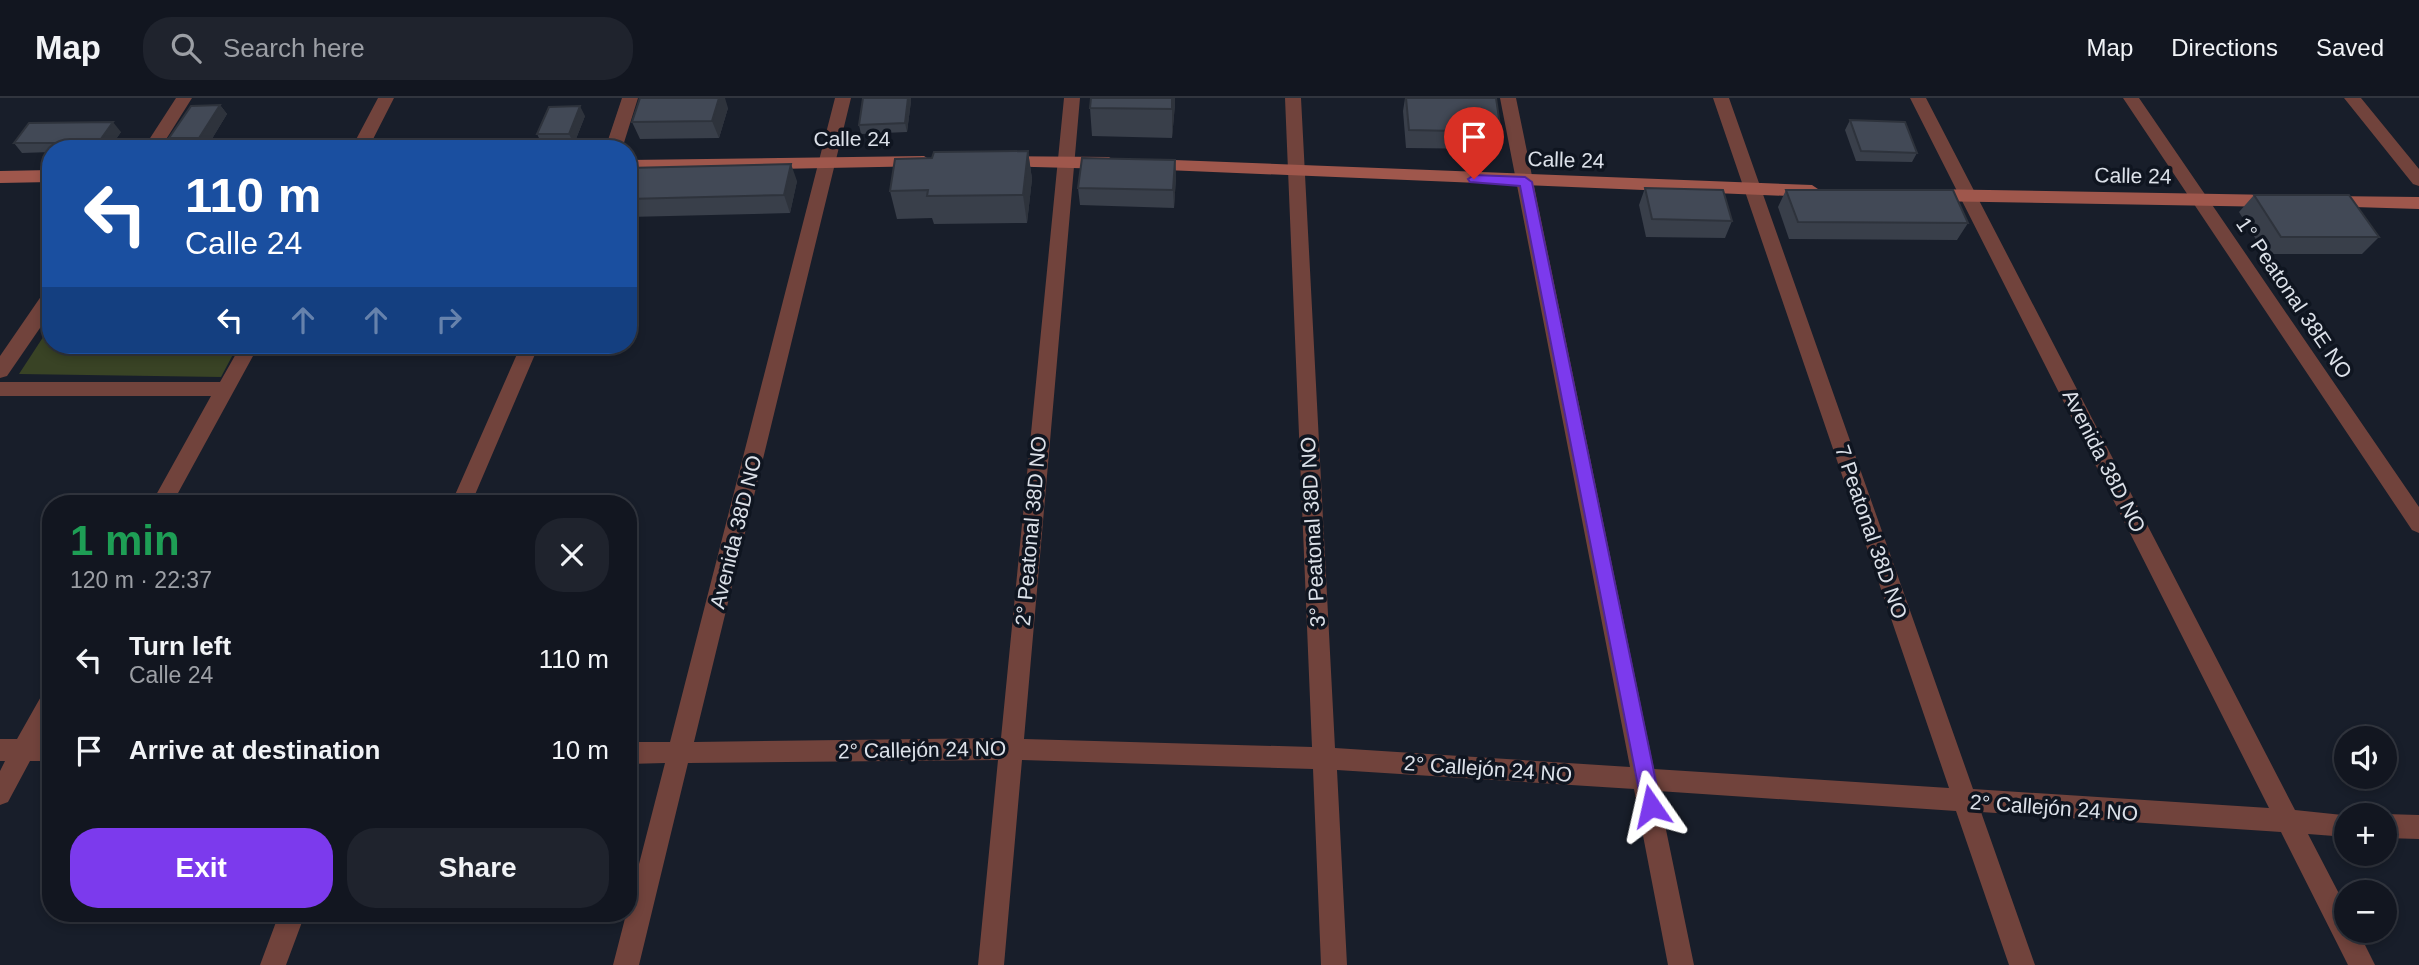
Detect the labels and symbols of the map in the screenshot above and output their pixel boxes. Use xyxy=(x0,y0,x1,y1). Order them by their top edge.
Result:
pin xyxy=(1444,107,1504,179)
street label: Calle 24 xyxy=(813,127,891,150)
street label: Calle 24 xyxy=(1527,147,1605,172)
street label: Calle 24 xyxy=(2094,163,2172,188)
street label: 1° Peatonal 38E NO xyxy=(2232,213,2357,383)
street label: Avenida 38D NO xyxy=(2059,386,2150,536)
street label: 2° Peatonal 38D NO xyxy=(1011,435,1050,627)
street label: 3° Peatonal 38D NO xyxy=(1296,436,1329,628)
street label: 7 Peatonal 38D NO xyxy=(1831,442,1912,622)
street label: Avenida 38D NO xyxy=(705,453,766,611)
street label: 2° Callejón 24 NO xyxy=(838,737,1006,762)
street label: 2° Callejón 24 NO xyxy=(1403,751,1573,786)
position arrow xyxy=(1614,769,1688,843)
street label: 2° Callejón 24 NO xyxy=(1969,790,2139,825)

